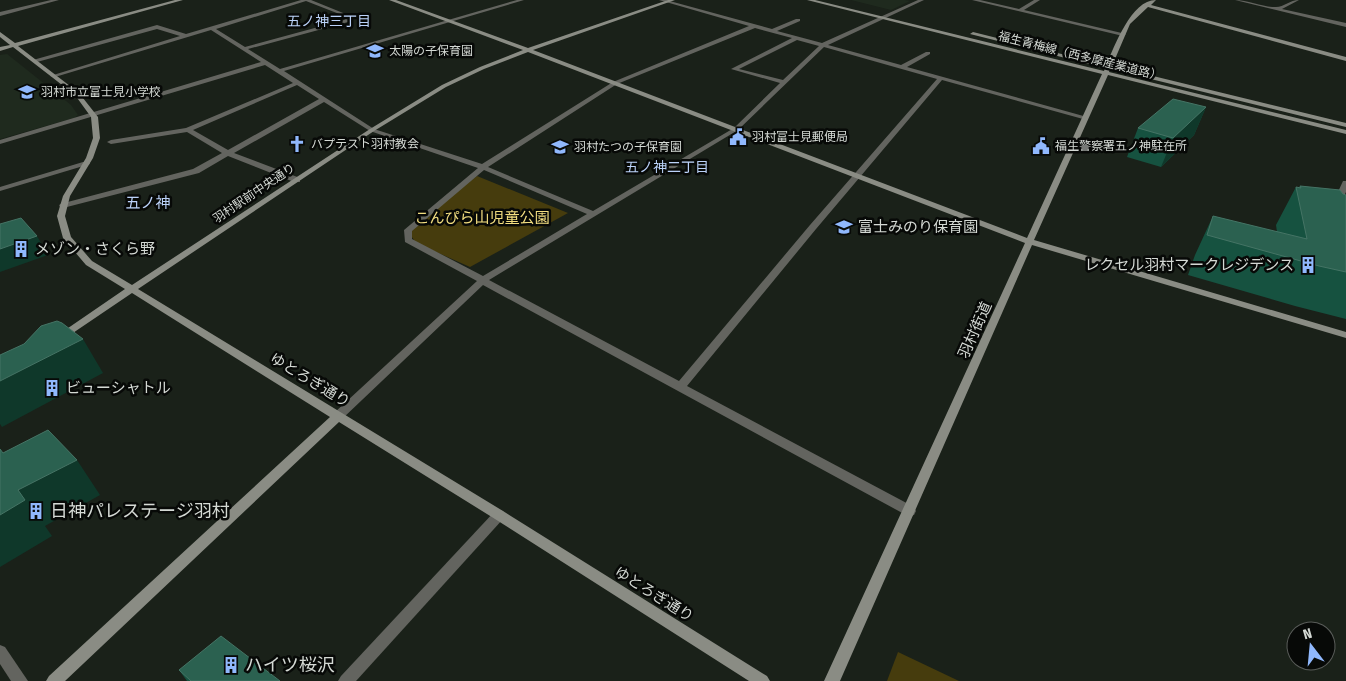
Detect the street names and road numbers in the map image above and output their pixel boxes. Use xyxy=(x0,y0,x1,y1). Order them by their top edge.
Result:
street label: 福生青梅線（西多摩産業道路） xyxy=(997,29,1163,83)
street label: 羽村駅前中央通り xyxy=(210,160,298,226)
street label: 羽村街道 xyxy=(955,299,995,361)
street label: ゆとろぎ通り xyxy=(267,349,353,411)
street label: ゆとろぎ通り xyxy=(611,563,697,625)

